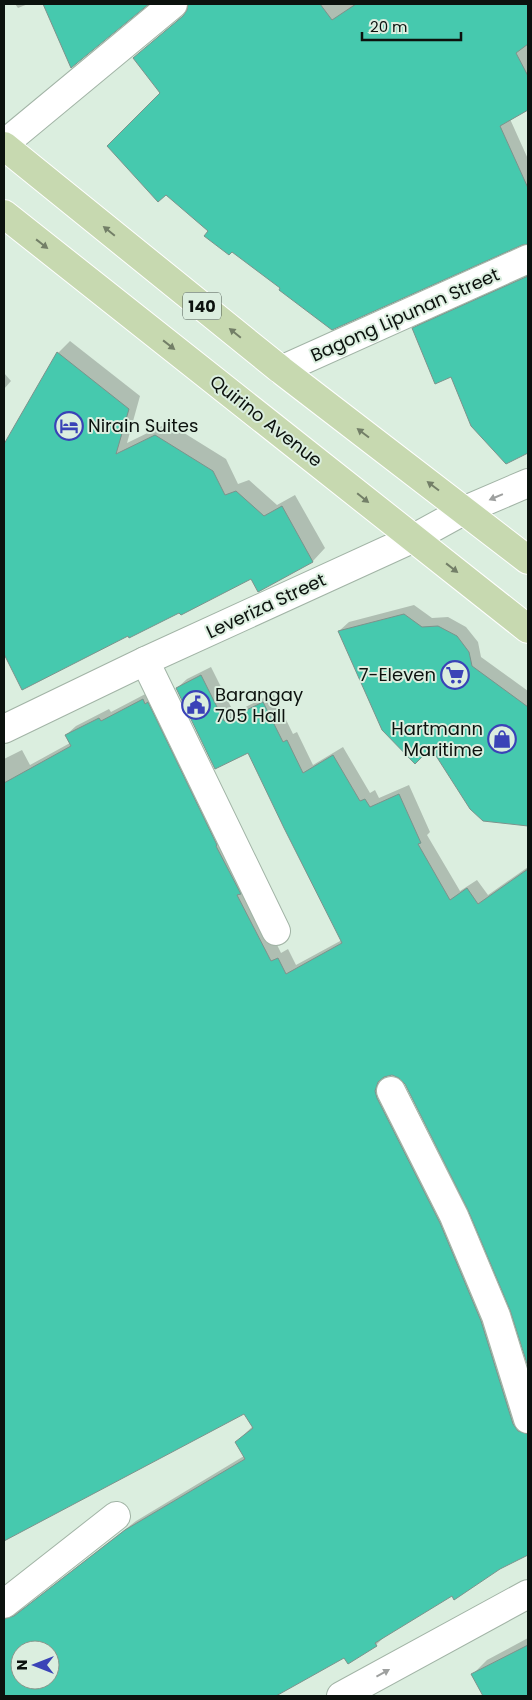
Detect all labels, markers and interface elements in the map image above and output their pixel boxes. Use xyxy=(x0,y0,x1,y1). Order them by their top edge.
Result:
scale bar xyxy=(362,10,461,42)
text: 20 m xyxy=(370,16,408,37)
one-way arrow xyxy=(103,226,116,237)
one-way arrow xyxy=(35,238,48,249)
street label: Bagong Lipunan Street xyxy=(307,262,503,367)
road number: 140 xyxy=(183,292,221,320)
one-way arrow xyxy=(229,328,242,339)
one-way arrow xyxy=(162,339,175,350)
street label: Quirino Avenue xyxy=(205,369,328,473)
hotel icon: Nirain Suites xyxy=(54,411,84,441)
place label: Nirain Suites xyxy=(88,413,198,438)
one-way arrow xyxy=(356,428,370,438)
one-way arrow xyxy=(427,481,440,492)
one-way arrow xyxy=(356,492,369,503)
one-way arrow xyxy=(489,493,504,501)
one-way arrow xyxy=(445,563,458,574)
street label: Leveriza Street xyxy=(202,567,330,644)
supermarket icon: 7-Eleven xyxy=(440,660,470,690)
place label: 7-Eleven xyxy=(359,662,436,687)
place label: Barangay 705 Hall xyxy=(215,682,303,728)
public building icon: Barangay 705 Hall xyxy=(181,690,211,720)
place label: Hartmann Maritime xyxy=(391,716,483,762)
shop icon: Hartmann Maritime xyxy=(487,724,517,754)
north arrow xyxy=(10,1640,60,1690)
text: N xyxy=(12,1660,32,1670)
one-way arrow xyxy=(376,1669,391,1677)

